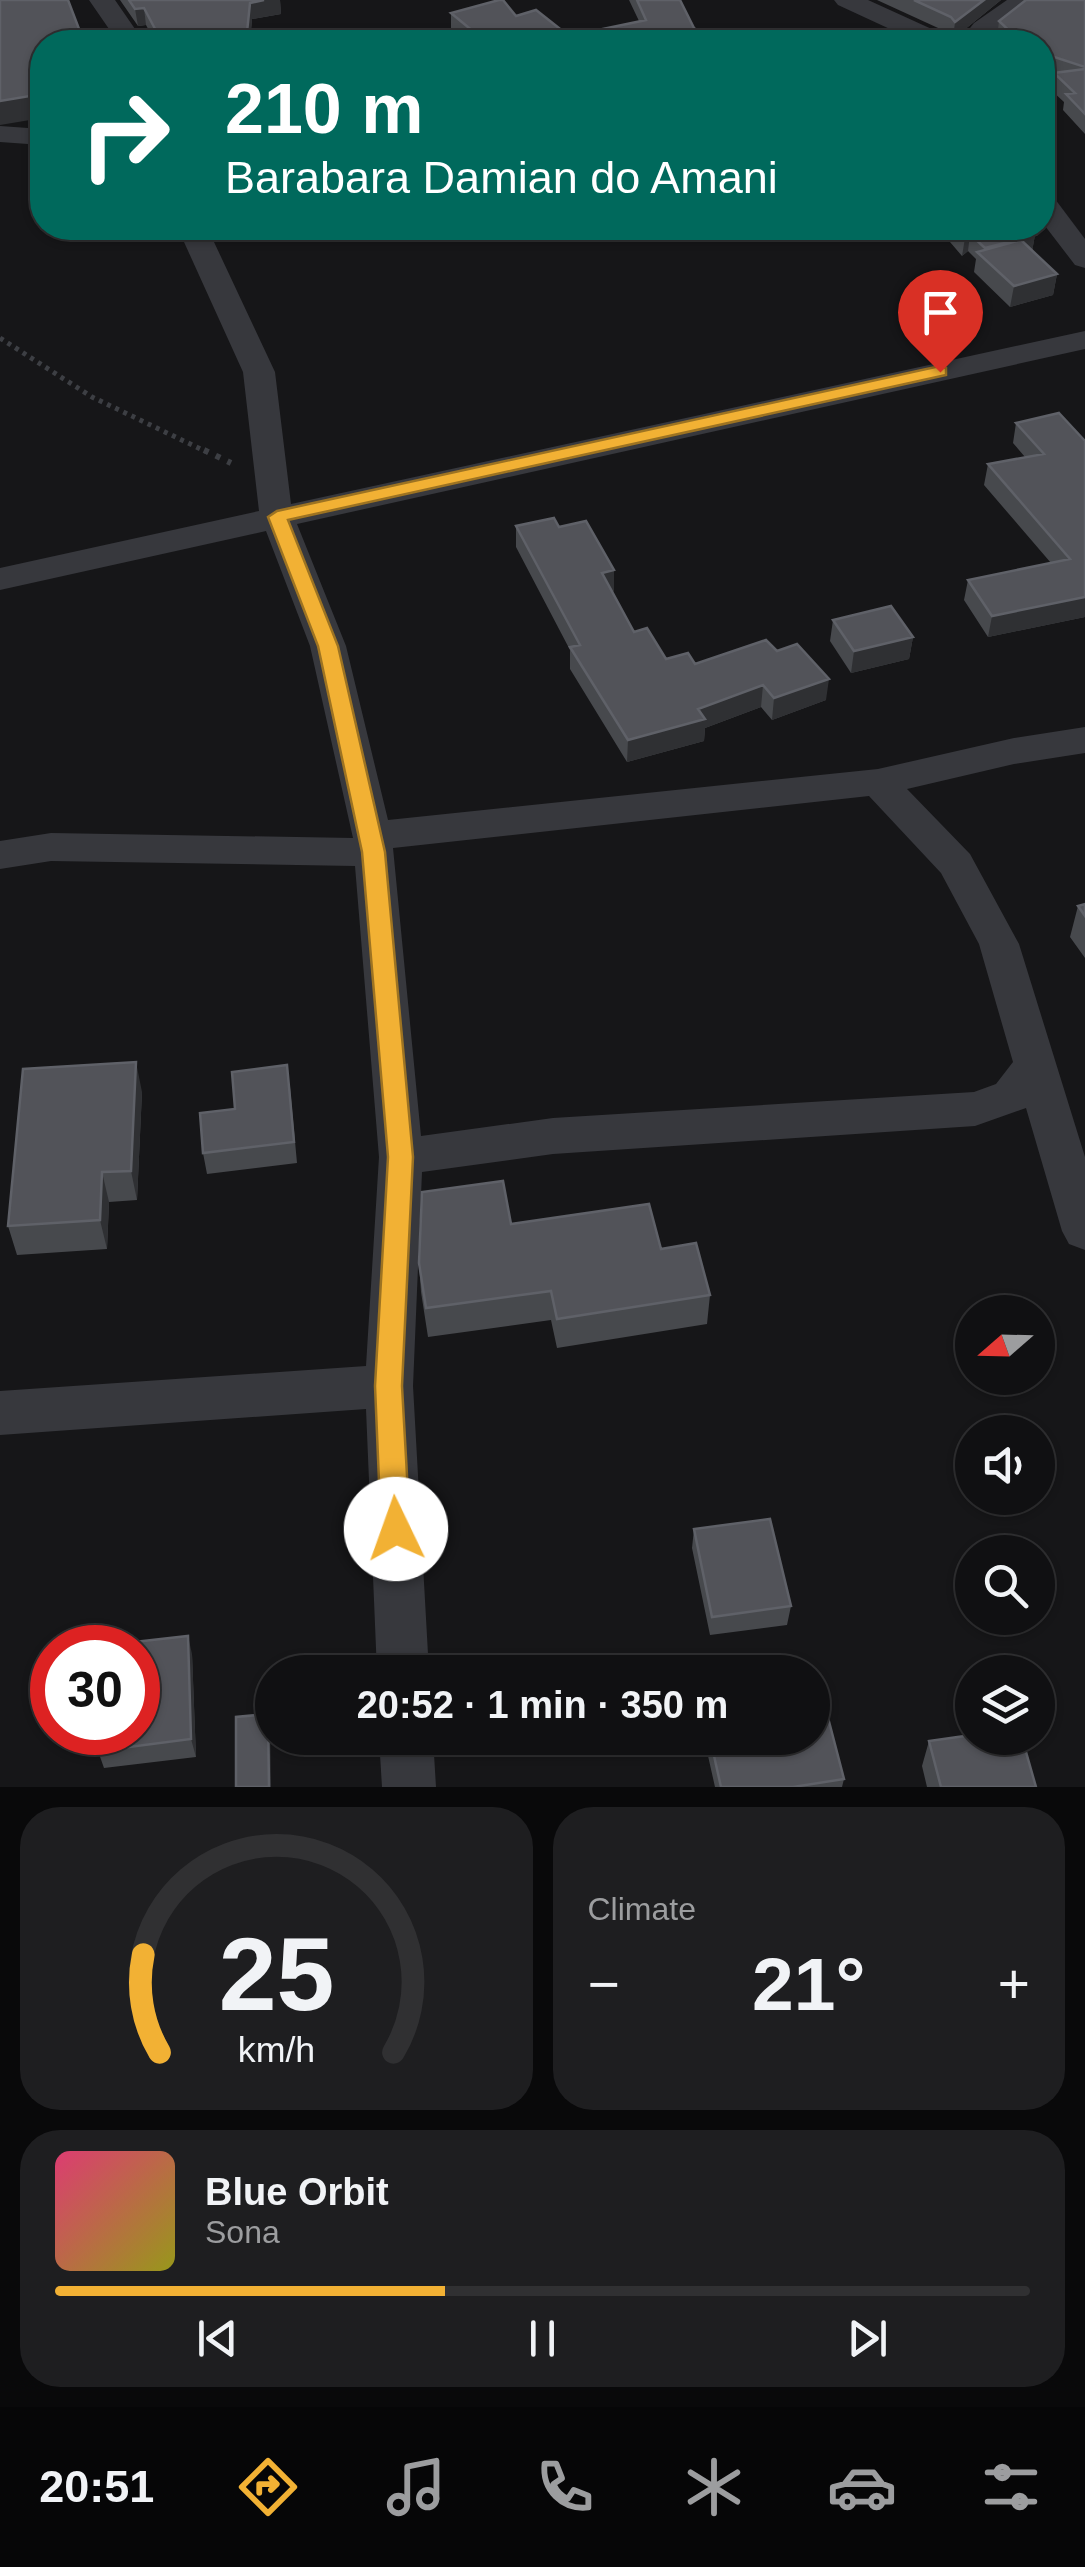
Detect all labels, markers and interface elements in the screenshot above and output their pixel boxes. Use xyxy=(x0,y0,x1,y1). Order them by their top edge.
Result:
icon: right xyxy=(60,70,190,200)
text: 210 m xyxy=(225,70,423,148)
text: Barabara Damian do Amani xyxy=(225,152,778,203)
pin xyxy=(898,270,983,373)
icon: arrive xyxy=(913,285,968,340)
north arrow xyxy=(955,1295,1055,1395)
map controls xyxy=(955,1295,1055,1755)
button: sound xyxy=(955,1415,1055,1515)
position arrow xyxy=(344,1477,448,1581)
button: search xyxy=(955,1535,1055,1635)
speed limit sign: 30 xyxy=(30,1625,160,1755)
button: layers xyxy=(955,1655,1055,1755)
text: 20:52 · 1 min · 350 m xyxy=(357,1684,728,1726)
text: Climate xyxy=(588,1891,696,1927)
text: 25 xyxy=(218,1916,334,2032)
text: 21° xyxy=(752,1942,865,2026)
text: − xyxy=(588,1953,620,2015)
text: + xyxy=(998,1953,1030,2015)
text: km/h xyxy=(238,2030,315,2070)
text: Blue Orbit xyxy=(205,2171,389,2213)
text: Sona xyxy=(205,2214,280,2250)
icon: previous xyxy=(190,2311,245,2366)
icon: pause xyxy=(515,2311,570,2366)
icon: next xyxy=(840,2311,895,2366)
icon: directions xyxy=(233,2452,303,2522)
icon: music xyxy=(381,2452,451,2522)
icon: phone xyxy=(530,2452,600,2522)
icon: climate xyxy=(679,2452,749,2522)
icon: car xyxy=(827,2452,897,2522)
icon: filters xyxy=(976,2452,1046,2522)
text: 20:51 xyxy=(39,2461,154,2512)

